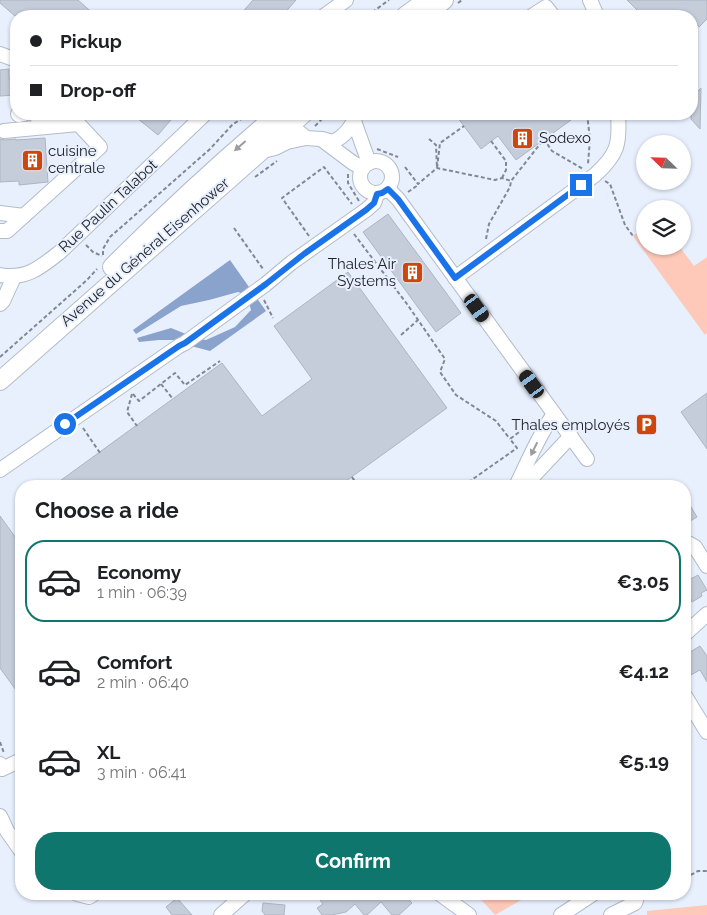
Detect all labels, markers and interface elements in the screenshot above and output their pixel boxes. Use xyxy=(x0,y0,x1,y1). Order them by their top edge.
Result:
text: Pickup xyxy=(60,30,122,52)
text: Drop-off xyxy=(60,79,136,101)
building icon: Sodexo xyxy=(511,126,535,150)
place label: Sodexo xyxy=(539,129,591,147)
north arrow xyxy=(636,135,691,190)
map controls xyxy=(636,135,691,255)
one-way arrow xyxy=(235,140,247,152)
place label: cuisine centrale xyxy=(48,142,105,177)
building icon: cuisine centrale xyxy=(20,148,44,172)
street label: Rue Paulin Talabot xyxy=(55,156,161,256)
street label: Avenue du Général Eisenhower xyxy=(57,174,233,330)
route end xyxy=(570,174,592,196)
button: layers xyxy=(636,200,691,255)
place label: Thales Air Systems xyxy=(328,255,397,290)
building icon: Thales Air Systems xyxy=(400,261,424,285)
car xyxy=(462,291,491,325)
car xyxy=(517,367,546,401)
route start xyxy=(54,413,76,435)
parking icon: Thales employés xyxy=(634,413,658,437)
place label: Thales employés xyxy=(512,416,630,434)
one-way arrow xyxy=(530,442,538,456)
text: Choose a ride xyxy=(35,497,179,523)
icon: car xyxy=(37,559,82,604)
text: Economy xyxy=(97,561,181,583)
text: €3.05 xyxy=(617,570,669,592)
text: 1 min · 06:39 xyxy=(97,583,187,602)
icon: car xyxy=(37,649,82,694)
text: Comfort xyxy=(97,651,172,673)
text: €4.12 xyxy=(619,660,669,682)
text: 2 min · 06:40 xyxy=(97,673,189,692)
icon: car xyxy=(37,739,82,784)
text: XL xyxy=(97,741,120,763)
text: €5.19 xyxy=(618,750,669,772)
text: 3 min · 06:41 xyxy=(97,763,186,782)
button: Confirm xyxy=(35,832,671,890)

